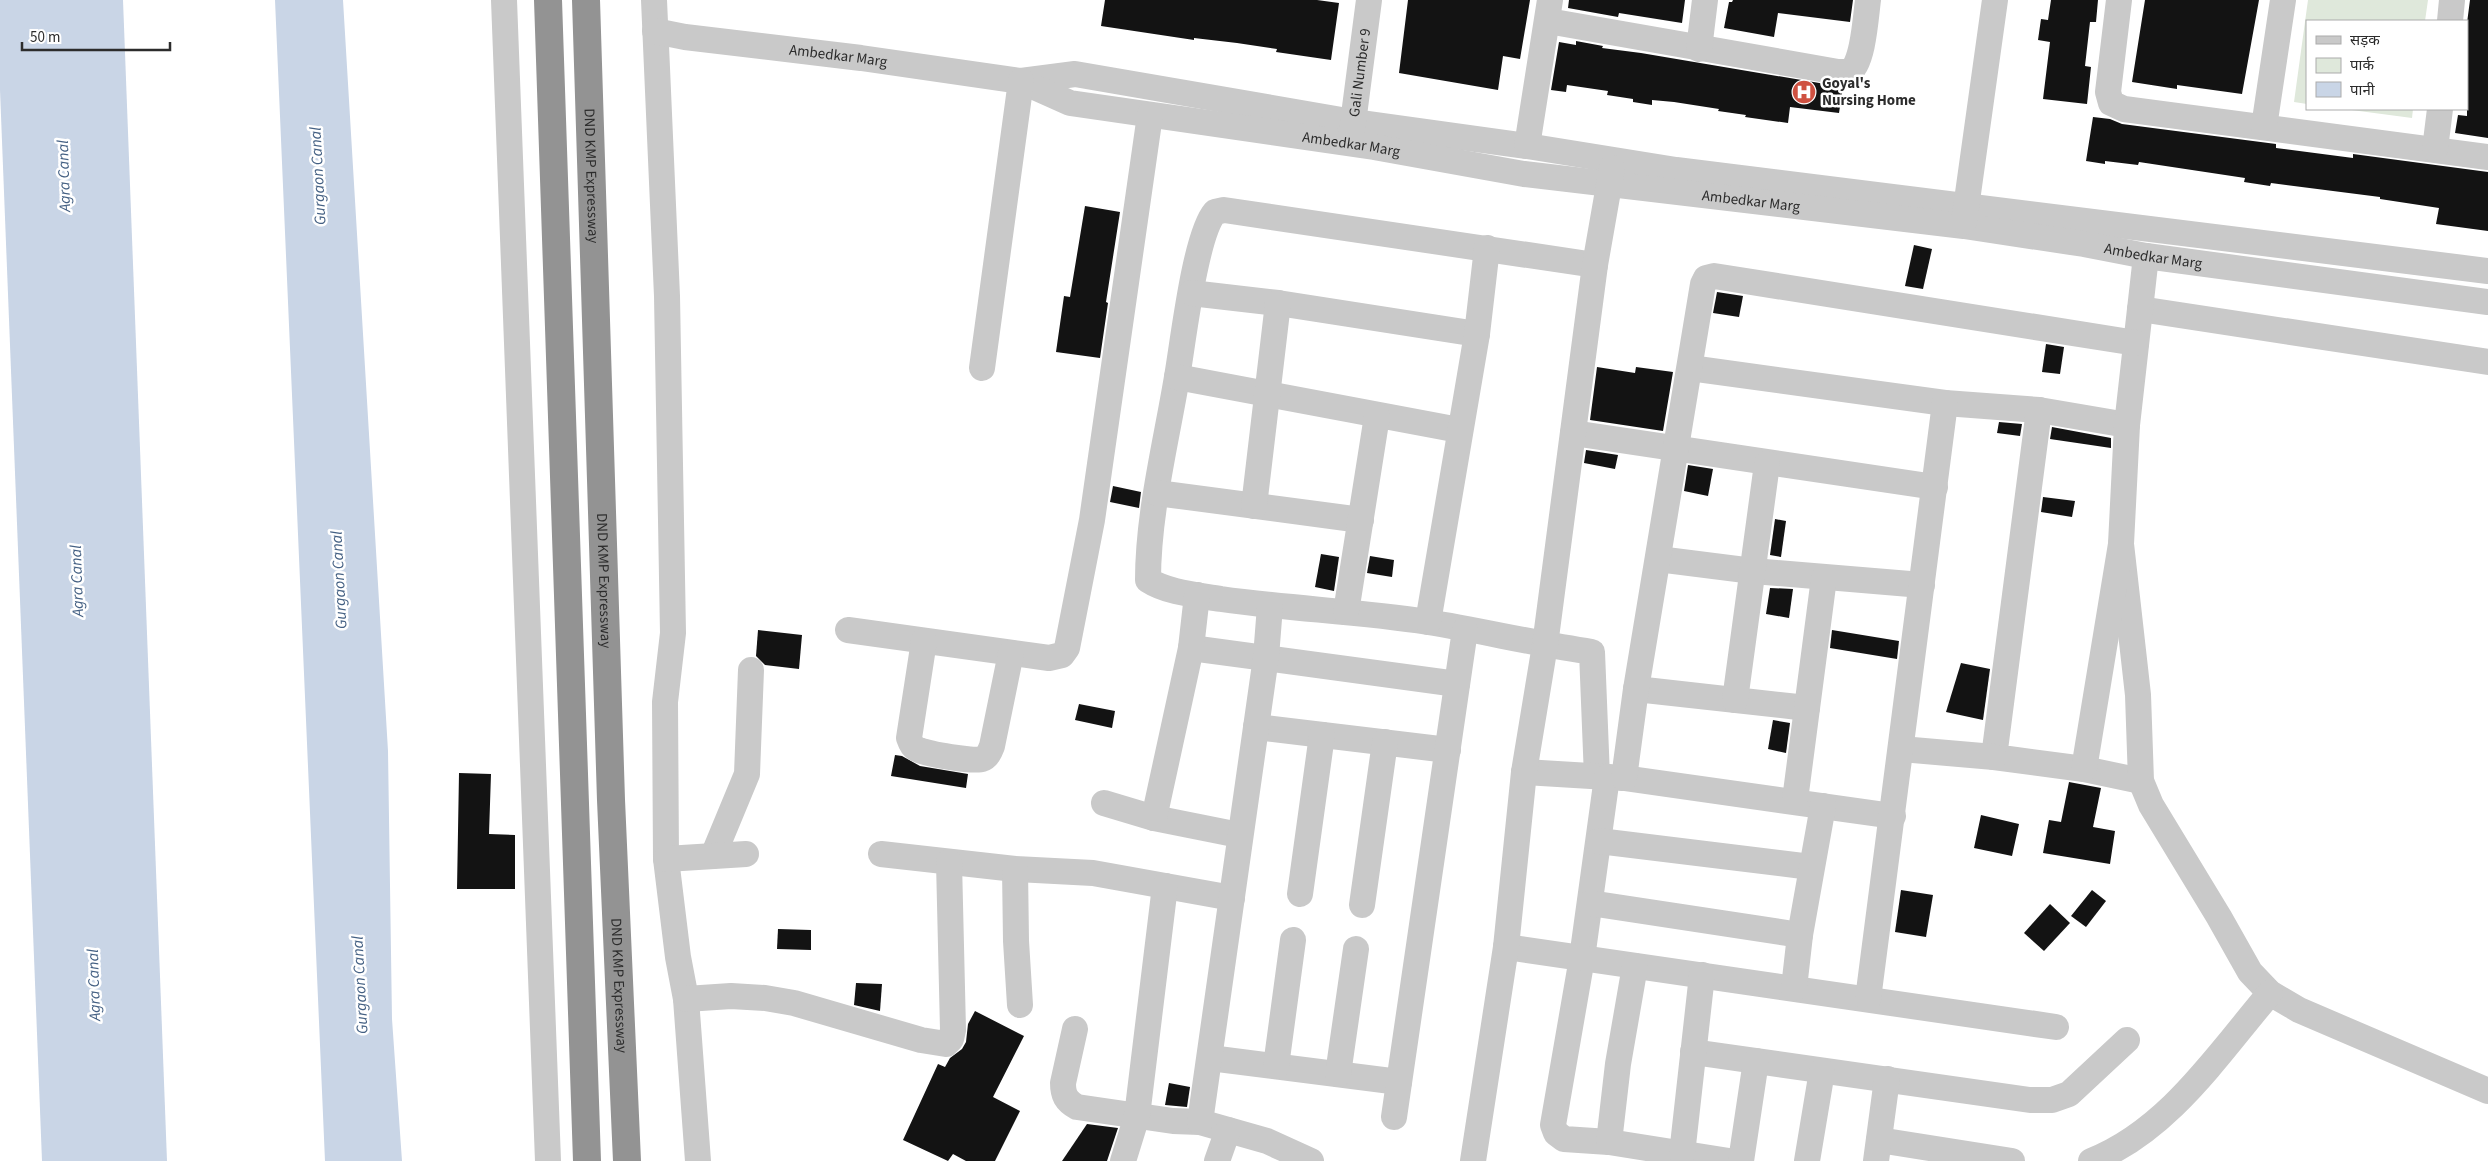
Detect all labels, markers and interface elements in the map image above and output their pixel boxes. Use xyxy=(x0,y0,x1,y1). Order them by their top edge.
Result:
scale bar xyxy=(22,20,170,52)
legend xyxy=(2306,20,2468,110)
text: 50 m xyxy=(30,27,60,48)
street label: Gali Number 9 xyxy=(1343,27,1376,118)
text: सड़क xyxy=(2350,30,2380,51)
street label: Ambedkar Marg xyxy=(788,39,889,72)
text: पार्क xyxy=(2350,55,2374,76)
place label: Goyal's Nursing Home xyxy=(1822,73,1916,111)
hospital icon: Goyal's Nursing Home xyxy=(1791,79,1817,105)
text: पानी xyxy=(2350,80,2376,101)
street label: DND KMP Expressway xyxy=(579,108,604,244)
water label: Gurgaon Canal xyxy=(304,126,332,226)
street label: Ambedkar Marg xyxy=(1301,126,1402,162)
water label: Agra Canal xyxy=(52,140,76,213)
street label: Ambedkar Marg xyxy=(1701,185,1802,217)
street label: Ambedkar Marg xyxy=(2103,238,2204,274)
street label: DND KMP Expressway xyxy=(592,513,617,649)
water label: Gurgaon Canal xyxy=(325,530,353,630)
water label: Agra Canal xyxy=(65,545,89,618)
street label: DND KMP Expressway xyxy=(606,917,633,1053)
water label: Gurgaon Canal xyxy=(346,935,374,1035)
water label: Agra Canal xyxy=(82,949,106,1022)

